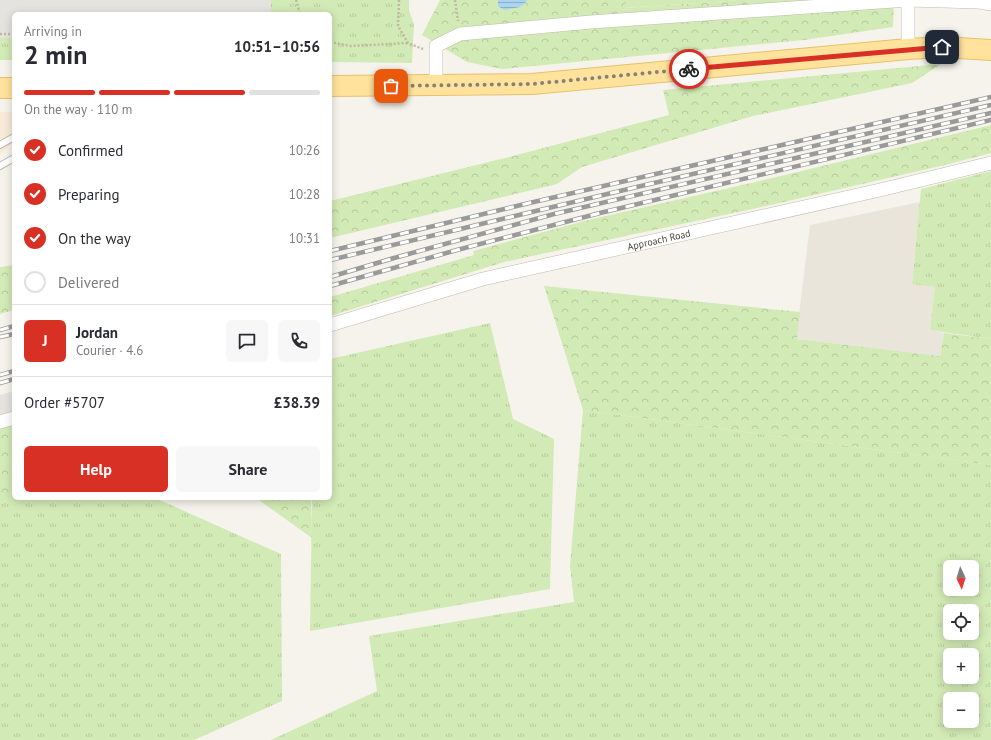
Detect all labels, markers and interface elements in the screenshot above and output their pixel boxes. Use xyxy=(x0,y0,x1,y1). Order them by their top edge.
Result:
text: Arriving in xyxy=(24,23,82,40)
pin xyxy=(925,30,959,64)
icon: home xyxy=(931,36,953,58)
text: 10:51–10:56 xyxy=(234,37,320,56)
text: 2 min xyxy=(24,38,87,71)
courier xyxy=(669,49,709,89)
icon: bike xyxy=(678,58,700,80)
pin xyxy=(374,69,408,103)
icon: bag xyxy=(380,75,402,97)
text: On the way · 110 m xyxy=(24,101,132,118)
icon: check xyxy=(24,139,46,161)
text: Confirmed xyxy=(58,141,123,160)
text: 10:26 xyxy=(289,142,320,159)
icon: check xyxy=(24,183,46,205)
text: Preparing xyxy=(58,185,120,204)
text: 10:28 xyxy=(289,186,320,203)
icon: check xyxy=(24,227,46,249)
street label: Approach Road xyxy=(626,227,692,253)
text: On the way xyxy=(58,229,131,248)
text: 10:31 xyxy=(289,230,320,247)
text: Delivered xyxy=(58,273,119,292)
button: chat xyxy=(226,320,268,362)
button: phone xyxy=(278,320,320,362)
text: Jordan xyxy=(76,323,118,342)
text: J xyxy=(42,331,48,350)
text: Courier · 4.6 xyxy=(76,342,143,359)
text: Order #5707 xyxy=(24,393,105,412)
text: £38.39 xyxy=(274,393,320,412)
button: Help xyxy=(24,446,168,492)
button: Share xyxy=(176,446,320,492)
north arrow xyxy=(943,560,979,596)
map controls xyxy=(943,560,979,728)
button: locate xyxy=(943,604,979,640)
button: + xyxy=(943,648,979,684)
button: − xyxy=(943,692,979,728)

